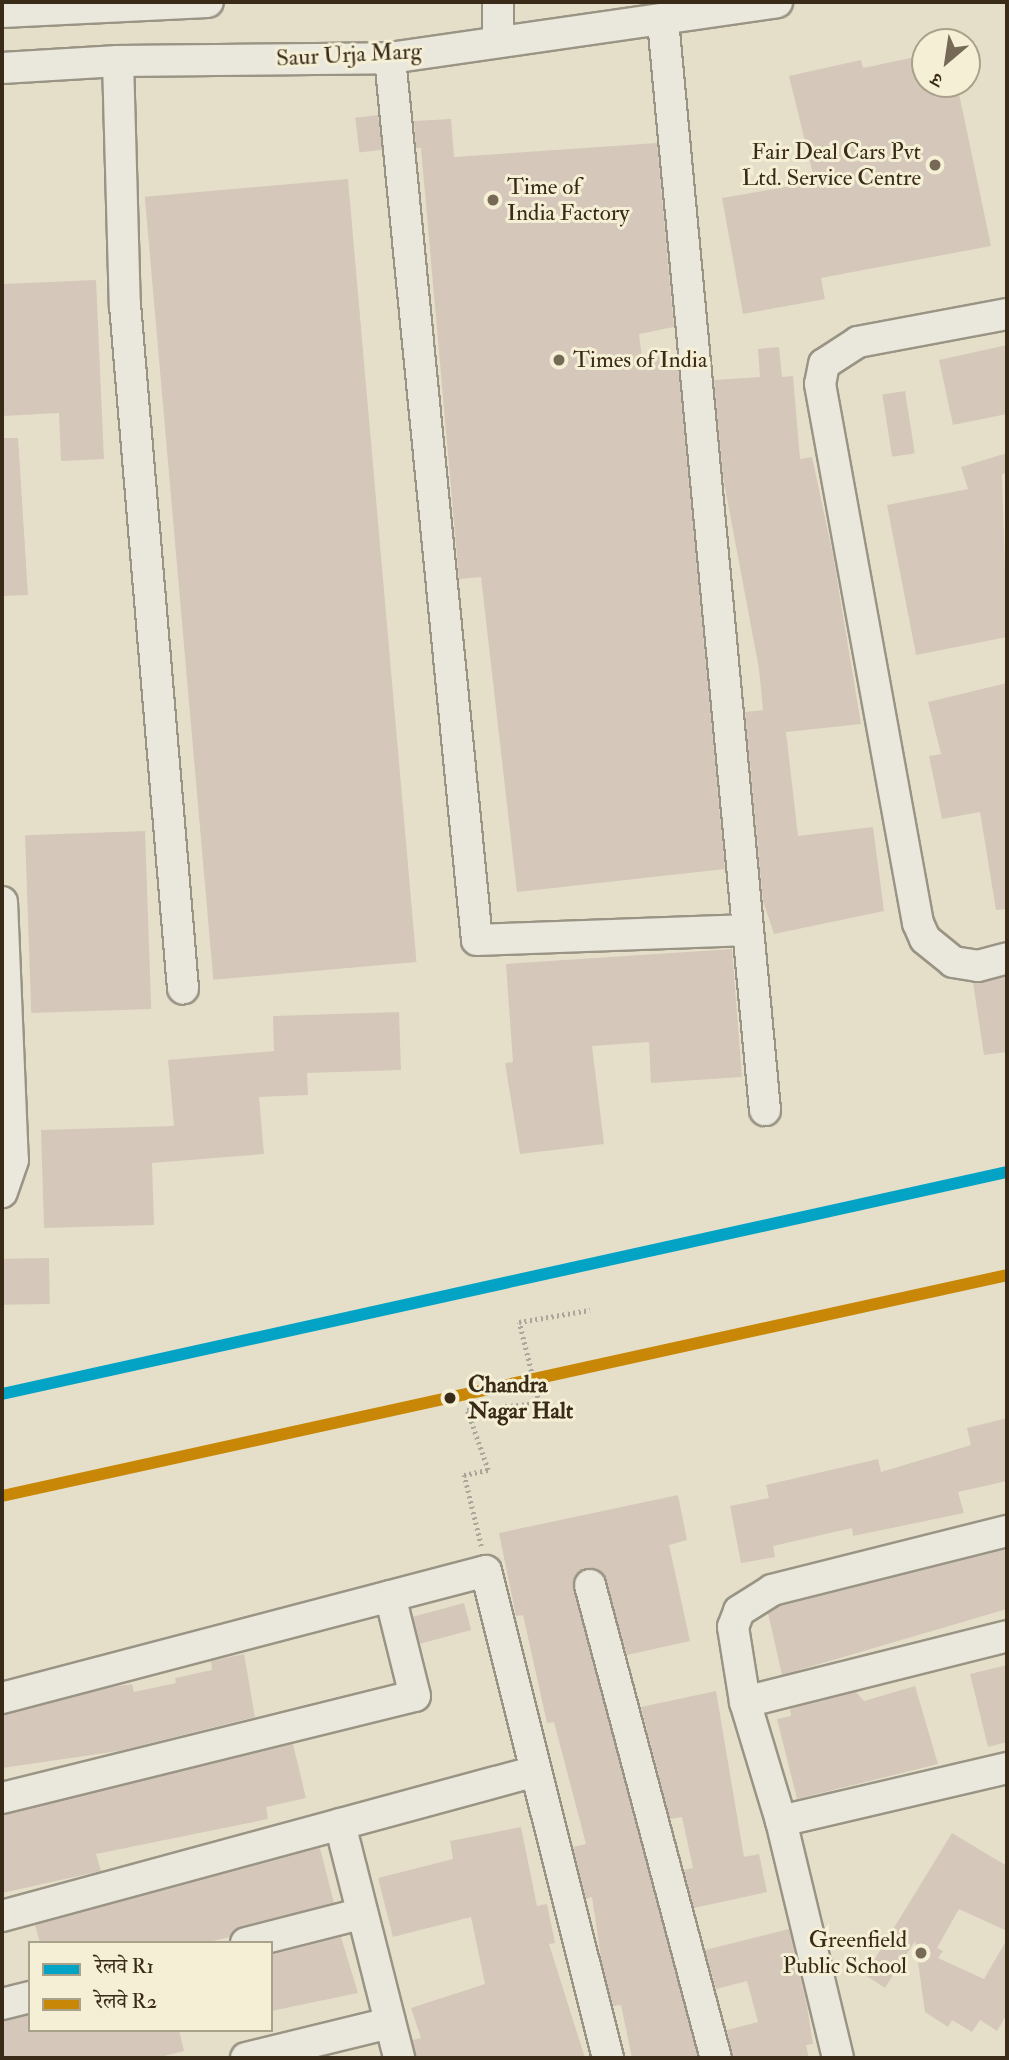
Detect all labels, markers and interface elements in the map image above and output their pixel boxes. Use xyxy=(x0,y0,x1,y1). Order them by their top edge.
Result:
north arrow xyxy=(911,28,981,98)
street label: Saur Urja Marg xyxy=(275,37,423,73)
text: उ xyxy=(927,67,947,92)
place label: Fair Deal Cars Pvt Ltd. Service Centre xyxy=(742,138,921,192)
marker: Fair Deal Cars Pvt Ltd. Service Centre xyxy=(927,157,943,173)
place label: Time of India Factory xyxy=(507,173,629,227)
marker: Time of India Factory xyxy=(485,192,501,208)
place label: Times of India xyxy=(573,346,707,374)
marker: Times of India xyxy=(551,352,567,368)
place label: Chandra Nagar Halt xyxy=(468,1371,573,1425)
marker: Chandra Nagar Halt xyxy=(438,1386,462,1410)
place label: Greenfield Public School xyxy=(782,1926,907,1980)
legend xyxy=(28,1941,273,2032)
marker: Greenfield Public School xyxy=(913,1945,929,1961)
text: रेलवे R1 xyxy=(95,1953,154,1980)
text: रेलवे R2 xyxy=(95,1988,157,2015)

